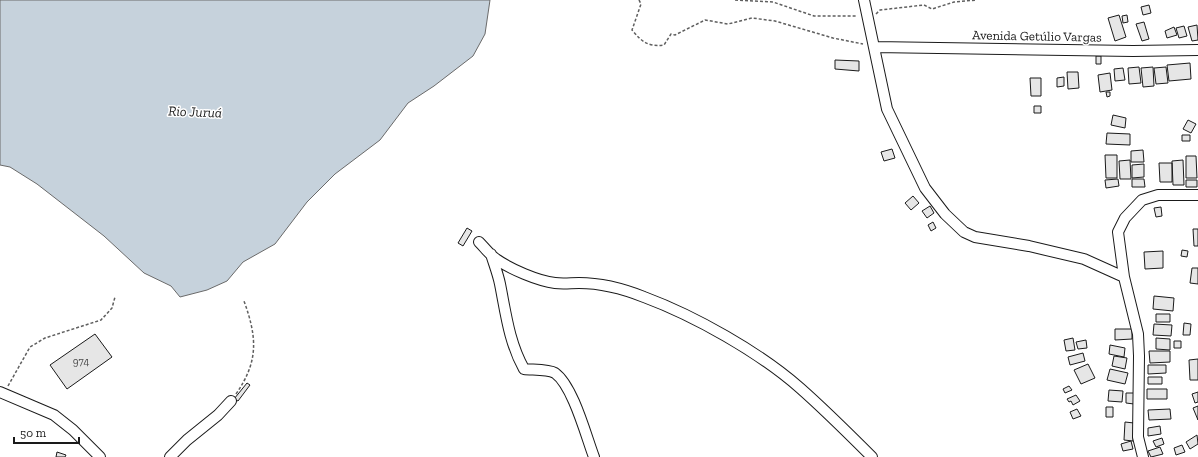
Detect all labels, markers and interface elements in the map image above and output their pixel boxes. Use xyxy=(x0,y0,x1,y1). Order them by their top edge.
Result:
street label: Avenida Getúlio Vargas xyxy=(972,27,1102,45)
water label: Rio Juruá xyxy=(168,103,222,121)
house number: 974 xyxy=(73,355,89,368)
scale bar xyxy=(14,419,79,445)
text: 50 m xyxy=(20,426,47,440)

